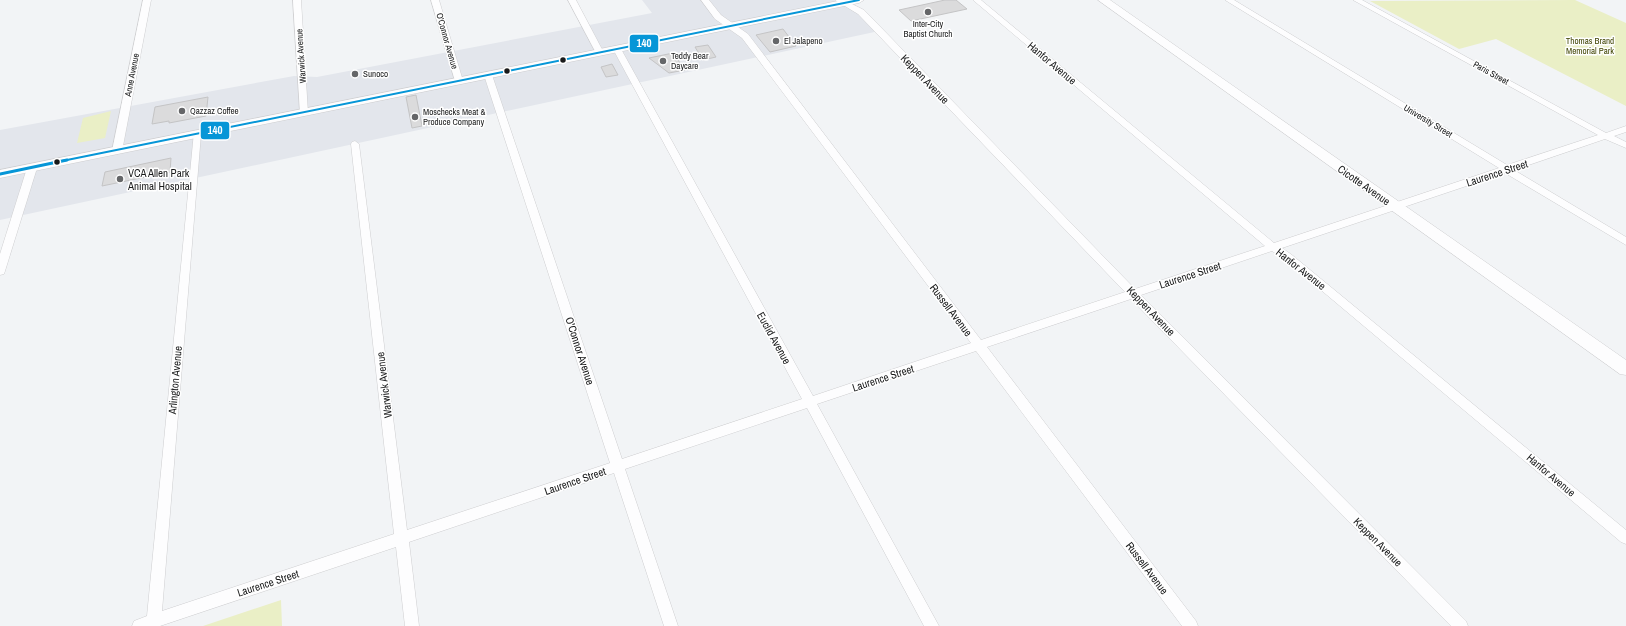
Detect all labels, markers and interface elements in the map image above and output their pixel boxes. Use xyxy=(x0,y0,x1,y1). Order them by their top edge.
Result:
marker: Inter-City Baptist Church xyxy=(923,7,933,17)
street label: O'Connor Avenue xyxy=(433,12,461,70)
place label: Inter-City Baptist Church xyxy=(904,18,952,40)
street label: Warwick Avenue xyxy=(293,28,309,84)
line badge: 140 xyxy=(629,34,659,53)
place label: El Jalapeno xyxy=(784,35,823,47)
park label: Thomas Brand Memorial Park xyxy=(1566,35,1614,57)
text: 140 xyxy=(636,36,652,50)
marker: El Jalapeno xyxy=(771,36,781,46)
street label: Hanfor Avenue xyxy=(1025,39,1079,87)
place label: Teddy Bear Daycare xyxy=(671,50,709,72)
street label: Keppen Avenue xyxy=(898,51,952,107)
street label: Anne Avenue xyxy=(122,52,142,99)
unlabelled marker xyxy=(558,55,568,65)
marker: Teddy Bear Daycare xyxy=(658,56,668,66)
street label: Paris Street xyxy=(1471,58,1511,88)
unlabelled marker xyxy=(502,66,512,76)
place label: Sunoco xyxy=(363,68,388,80)
marker: Sunoco xyxy=(350,69,360,79)
street label: University Street xyxy=(1401,102,1455,140)
place label: Qazzaz Coffee xyxy=(190,105,239,117)
marker: Qazzaz Coffee xyxy=(177,106,187,116)
place label: Moschecks Meat & Produce Company xyxy=(423,106,485,128)
marker: Moschecks Meat & Produce Company xyxy=(410,112,420,122)
line badge: 140 xyxy=(200,121,230,140)
text: 140 xyxy=(207,123,223,137)
street label: Laurence Street xyxy=(1464,156,1530,190)
unlabelled marker xyxy=(52,157,62,167)
street label: Cicotte Avenue xyxy=(1335,162,1393,208)
place label: VCA Allen Park Animal Hospital xyxy=(127,166,192,193)
marker: VCA Allen Park Animal Hospital xyxy=(115,174,125,184)
street label: Hanfor Avenue xyxy=(1273,245,1329,293)
street label: Laurence Street xyxy=(1157,258,1223,292)
street label: Russell Avenue xyxy=(927,281,975,339)
street label: Keppen Avenue xyxy=(1124,283,1178,339)
street label: Euclid Avenue xyxy=(754,309,794,367)
street label: O'Connor Avenue xyxy=(562,315,598,387)
street label: Arlington Avenue xyxy=(165,345,185,416)
street label: Warwick Avenue xyxy=(373,351,395,419)
street label: Laurence Street xyxy=(850,361,916,395)
street label: Hanfor Avenue xyxy=(1524,451,1578,499)
street label: Laurence Street xyxy=(542,464,608,498)
street label: Keppen Avenue xyxy=(1351,515,1405,569)
street label: Russell Avenue xyxy=(1123,539,1171,597)
street label: Laurence Street xyxy=(235,566,301,600)

